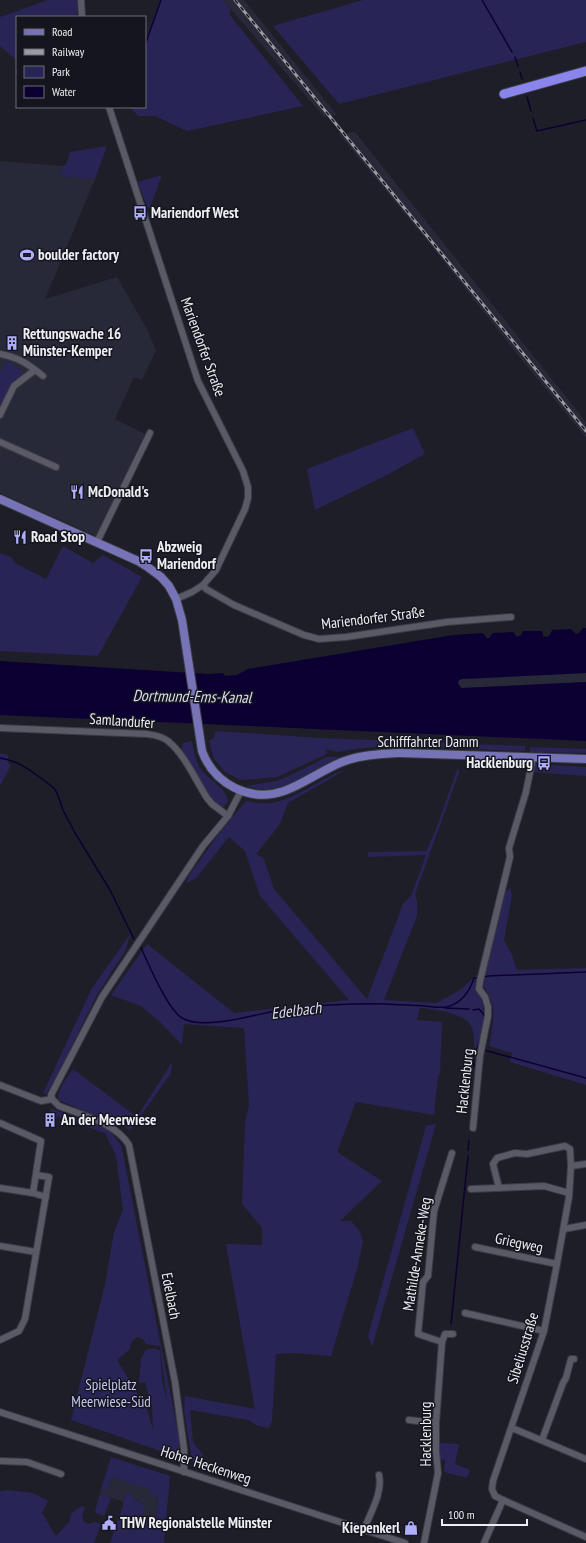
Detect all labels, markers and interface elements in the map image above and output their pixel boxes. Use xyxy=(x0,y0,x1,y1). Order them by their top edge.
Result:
legend xyxy=(16,16,146,108)
text: Road xyxy=(52,24,72,39)
text: Railway xyxy=(52,44,85,59)
text: Park xyxy=(52,64,70,79)
text: Water xyxy=(52,84,77,99)
place label: Mariendorf West xyxy=(151,203,239,222)
bus stop icon: Mariendorf West xyxy=(132,205,148,221)
place label: boulder factory xyxy=(38,245,120,264)
sports icon: boulder factory xyxy=(19,247,35,263)
street label: Mariendorfer Straße xyxy=(177,295,230,399)
place label: Rettungswache 16 Münster-Kemper xyxy=(23,324,121,360)
building icon: Rettungswache 16 Münster-Kemper xyxy=(4,335,20,351)
place label: McDonald's xyxy=(88,482,149,501)
restaurant icon: McDonald's xyxy=(69,484,85,500)
place label: Road Stop xyxy=(31,527,85,546)
restaurant icon: Road Stop xyxy=(12,529,28,545)
place label: Abzweig Mariendorf xyxy=(156,537,217,573)
bus stop icon: Abzweig Mariendorf xyxy=(138,548,154,564)
street label: Mariendorfer Straße xyxy=(320,602,426,633)
water label: Dortmund-Ems-Kanal xyxy=(132,685,253,707)
street label: Samlandufer xyxy=(89,709,156,732)
street label: Schifffahrter Damm xyxy=(377,732,479,751)
place label: Hacklenburg xyxy=(466,753,533,772)
bus stop icon: Hacklenburg xyxy=(536,755,552,771)
water label: Edelbach xyxy=(270,997,323,1023)
street label: Hacklenburg xyxy=(452,1048,477,1114)
place label: An der Meerwiese xyxy=(60,1110,157,1129)
building icon: An der Meerwiese xyxy=(42,1112,58,1128)
street label: Mathilde-Anneke-Weg xyxy=(398,1196,435,1312)
street label: Griegweg xyxy=(493,1228,545,1257)
street label: Edelbach xyxy=(158,1271,185,1321)
street label: Sibeliusstraße xyxy=(503,1310,542,1386)
park label: Spielplatz Meerwiese-Süd xyxy=(71,1375,151,1411)
street label: Hacklenburg xyxy=(416,1401,435,1467)
street label: Hoher Heckenweg xyxy=(159,1441,254,1488)
scale bar xyxy=(442,1501,527,1527)
text: 100 m xyxy=(448,1507,475,1522)
place label: THW Regionalstelle Münster xyxy=(120,1513,272,1532)
public building icon: THW Regionalstelle Münster xyxy=(101,1515,117,1531)
place label: Kiepenkerl xyxy=(342,1518,400,1537)
shop icon: Kiepenkerl xyxy=(403,1520,419,1536)

